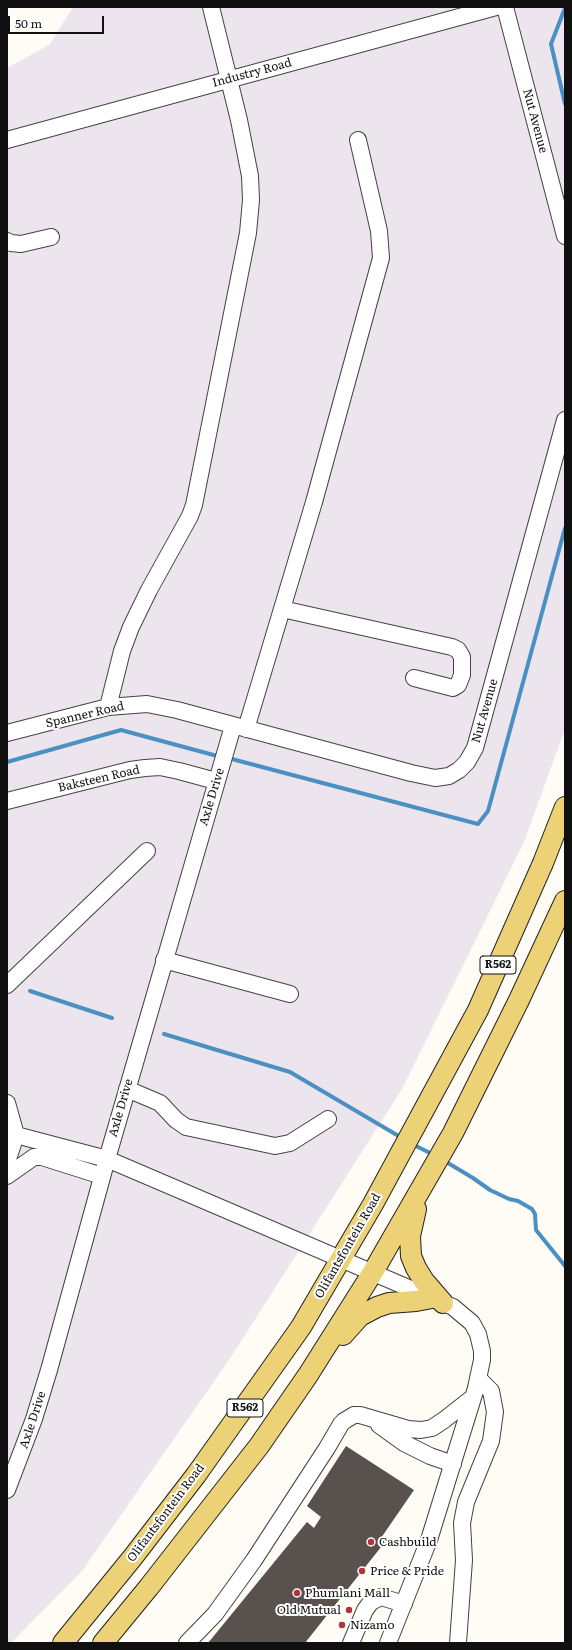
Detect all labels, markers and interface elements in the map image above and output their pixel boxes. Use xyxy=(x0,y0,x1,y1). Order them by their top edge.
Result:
scale bar xyxy=(10,8,106,34)
text: 50 m xyxy=(15,14,42,32)
street label: Industry Road xyxy=(211,55,293,91)
street label: Nut Avenue xyxy=(519,87,551,155)
street label: Nut Avenue xyxy=(469,677,501,745)
street label: Spanner Road xyxy=(44,699,126,731)
street label: Baksteen Road xyxy=(57,763,141,795)
street label: Axle Drive xyxy=(196,766,228,828)
road number: R562 xyxy=(480,956,516,974)
street label: Axle Drive xyxy=(106,1077,136,1139)
street label: Olifantsfontein Road xyxy=(312,1191,384,1301)
street label: Axle Drive xyxy=(17,1389,49,1451)
road number: R562 xyxy=(227,1399,263,1417)
street label: Olifantsfontein Road xyxy=(124,1461,208,1565)
place label: Cashbuild xyxy=(379,1535,437,1549)
marker: Cashbuild xyxy=(366,1537,376,1547)
place label: Price & Pride xyxy=(370,1564,444,1578)
marker: Price & Pride xyxy=(357,1566,367,1576)
place label: Phumlani Mall xyxy=(305,1586,390,1600)
marker: Phumlani Mall xyxy=(292,1588,302,1598)
place label: Old Mutual xyxy=(277,1603,341,1617)
marker: Old Mutual xyxy=(344,1605,354,1615)
place label: Nizamo xyxy=(350,1618,394,1632)
marker: Nizamo xyxy=(337,1620,347,1630)

